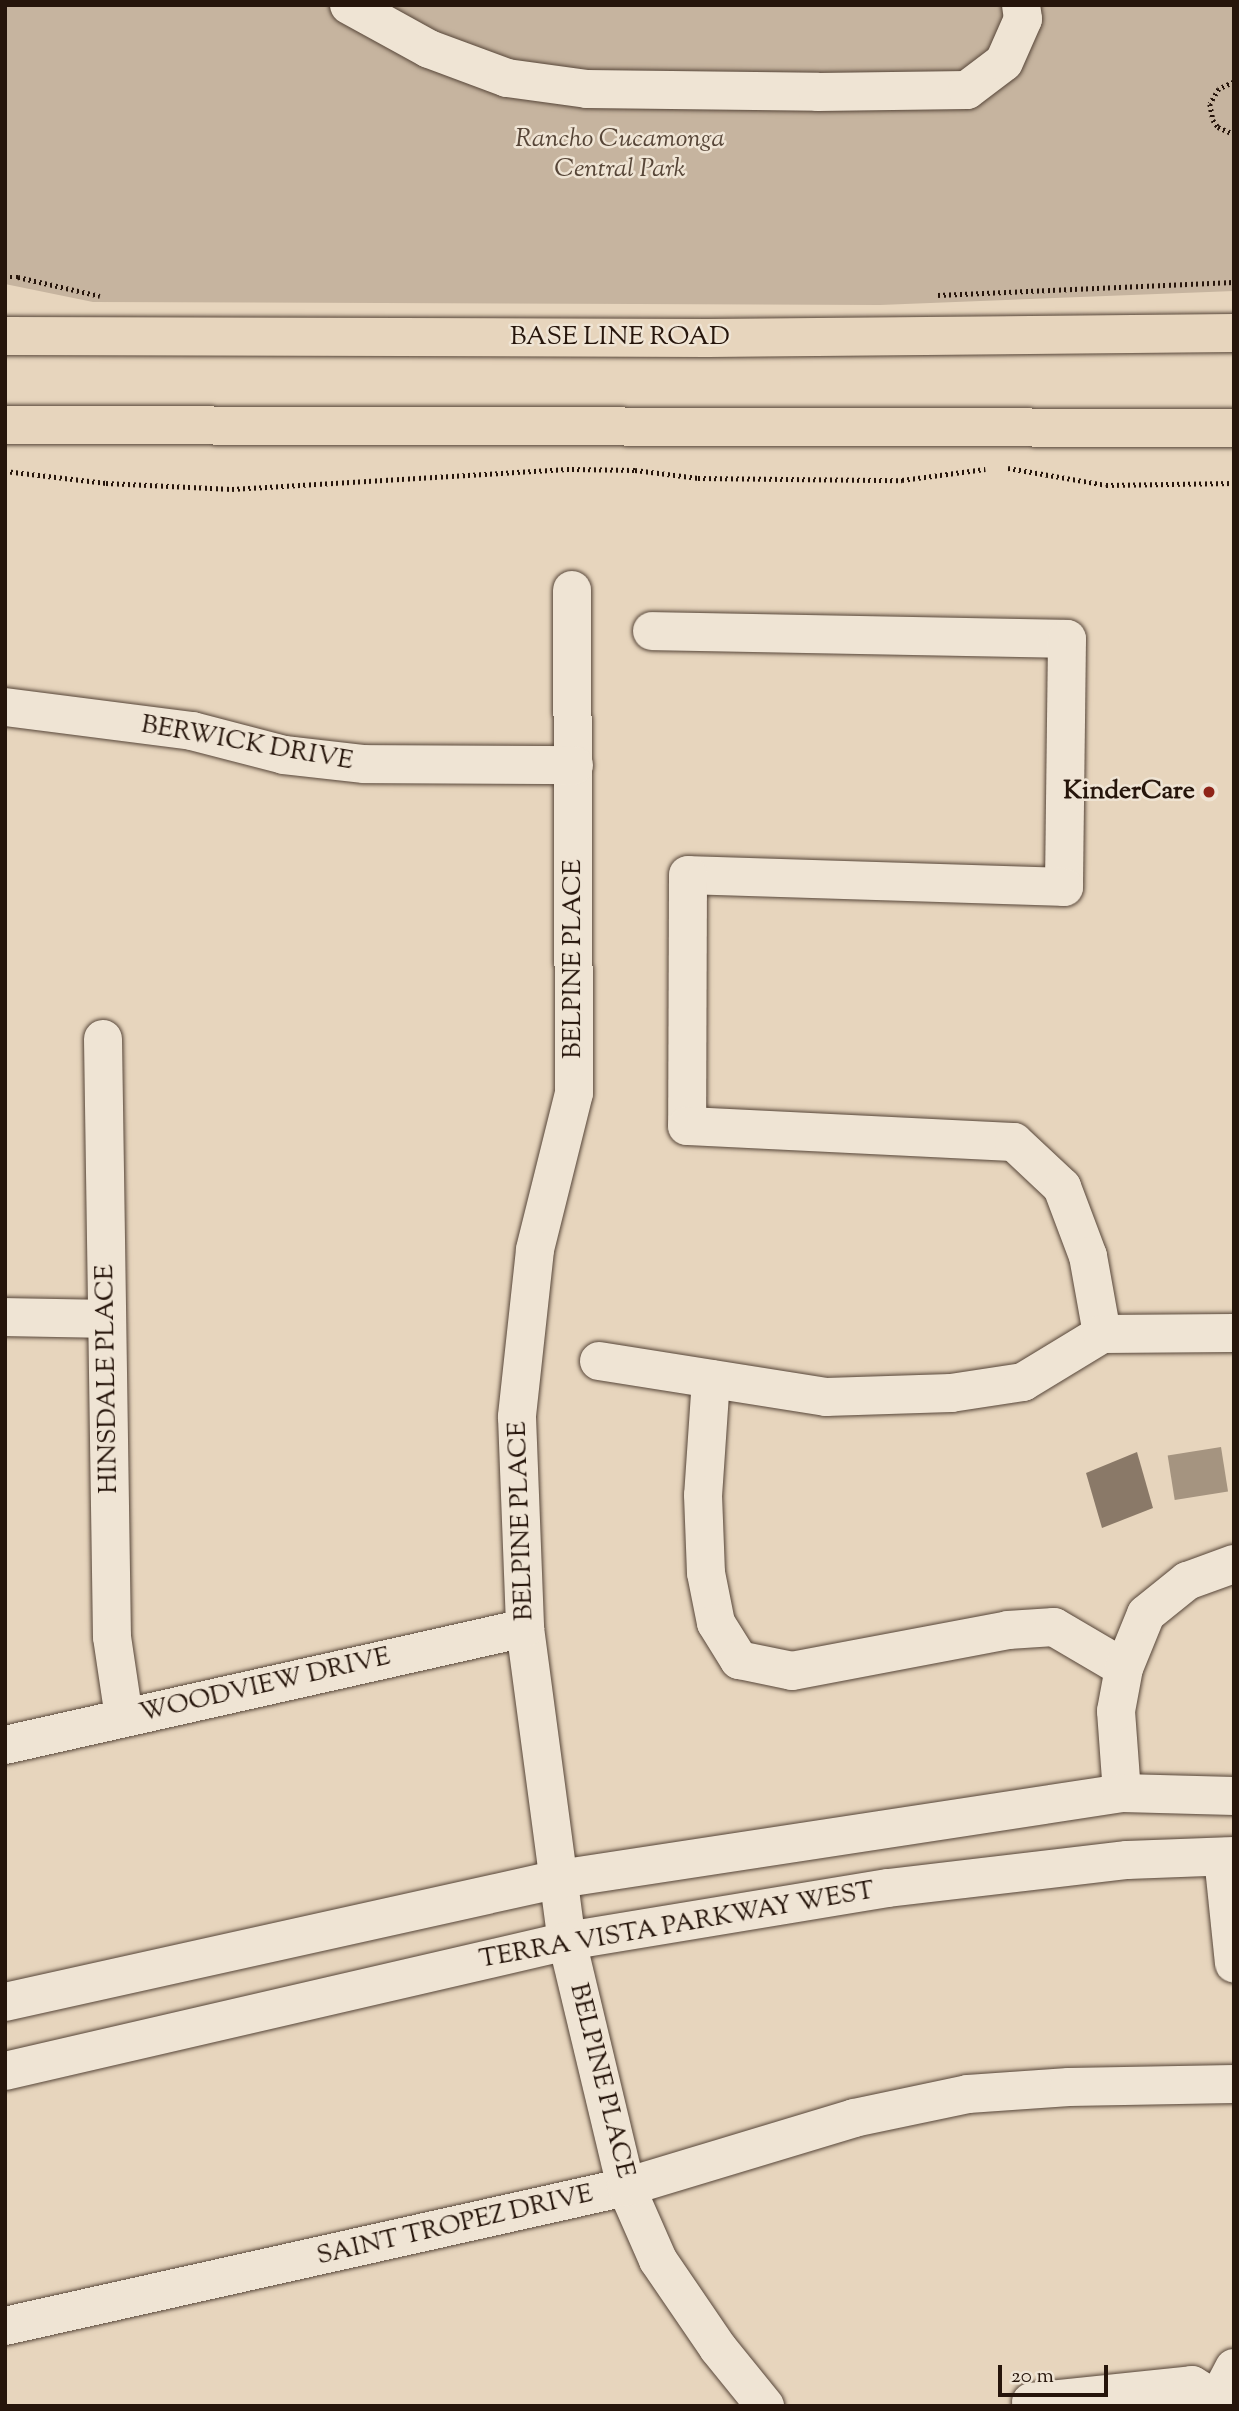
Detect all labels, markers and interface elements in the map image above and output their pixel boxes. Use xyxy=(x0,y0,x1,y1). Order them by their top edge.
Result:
park label: Rancho Cucamonga Central Park xyxy=(515,124,725,186)
street label: BASE LINE ROAD xyxy=(510,322,730,354)
street label: BERWICK DRIVE xyxy=(139,710,355,778)
place label: KinderCare xyxy=(1063,776,1195,808)
marker: KinderCare xyxy=(1201,784,1217,800)
street label: BELPINE PLACE xyxy=(558,859,590,1059)
street label: HINSDALE PLACE xyxy=(90,1264,126,1494)
street label: BELPINE PLACE xyxy=(503,1421,541,1621)
street label: WOODVIEW DRIVE xyxy=(136,1642,394,1730)
street label: TERRA VISTA PARKWAY WEST xyxy=(477,1876,877,1976)
street label: BELPINE PLACE xyxy=(562,1980,640,2182)
street label: SAINT TROPEZ DRIVE xyxy=(314,2179,596,2273)
scale bar xyxy=(1001,2352,1111,2396)
text: 20 m xyxy=(1011,2362,1054,2392)

